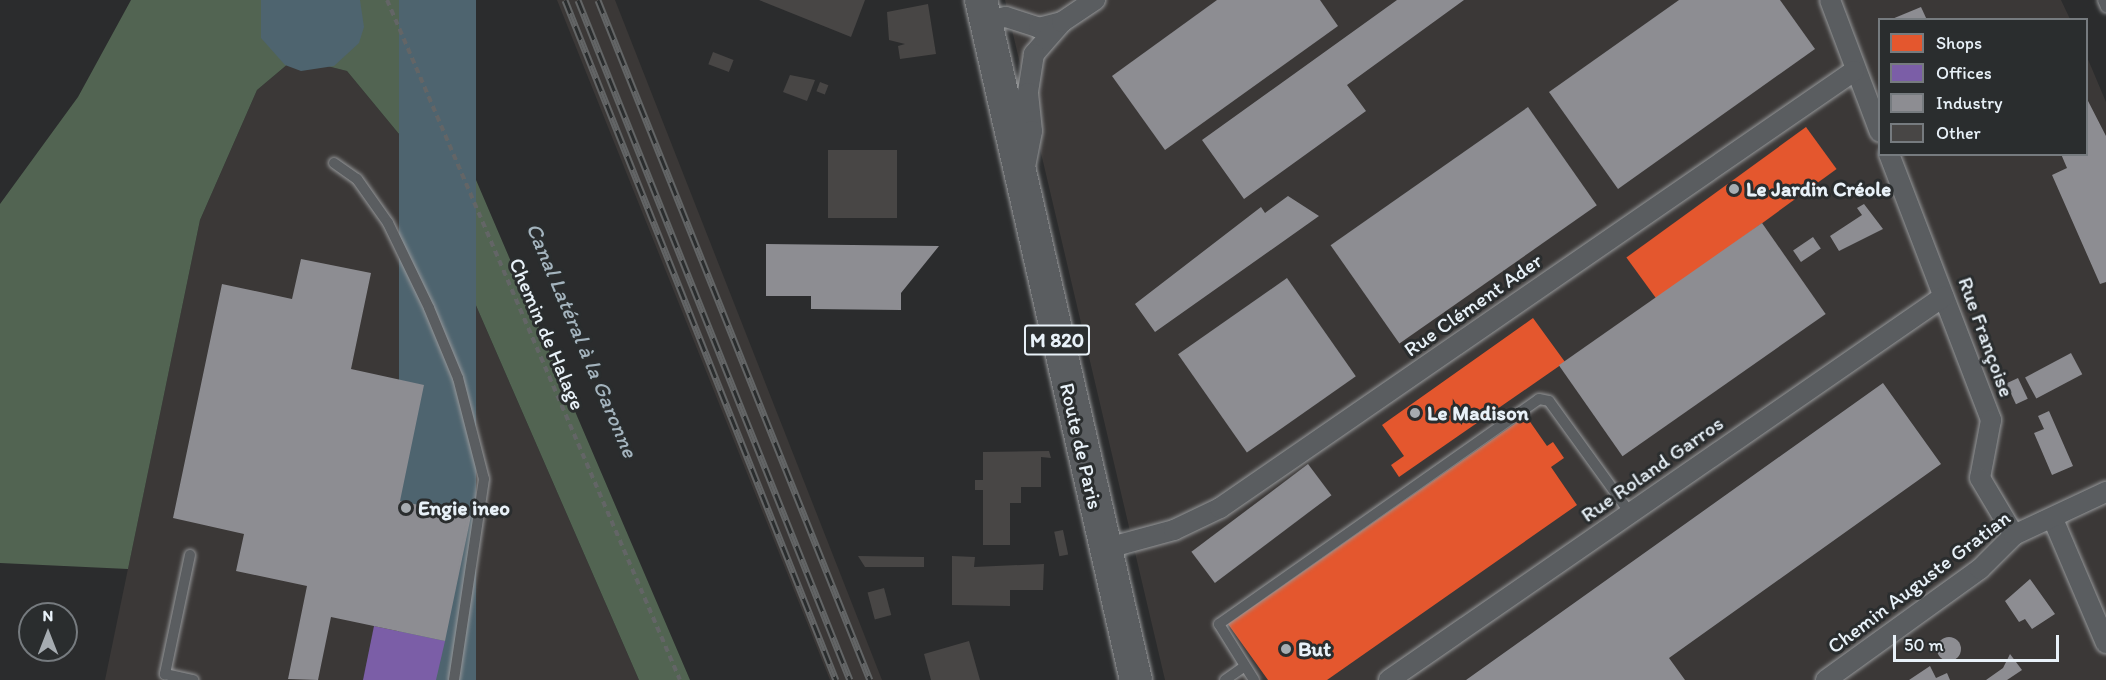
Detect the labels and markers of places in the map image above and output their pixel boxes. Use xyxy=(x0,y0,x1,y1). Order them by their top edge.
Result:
place label: Le Jardin Créole xyxy=(1746,176,1892,202)
marker: Le Jardin Créole xyxy=(1727,182,1741,196)
place label: Le Madison xyxy=(1427,400,1529,426)
marker: Le Madison xyxy=(1408,406,1422,420)
place label: Engie ineo xyxy=(418,495,510,521)
marker: Engie ineo xyxy=(399,501,413,515)
place label: But xyxy=(1298,636,1331,662)
marker: But xyxy=(1279,642,1293,656)

